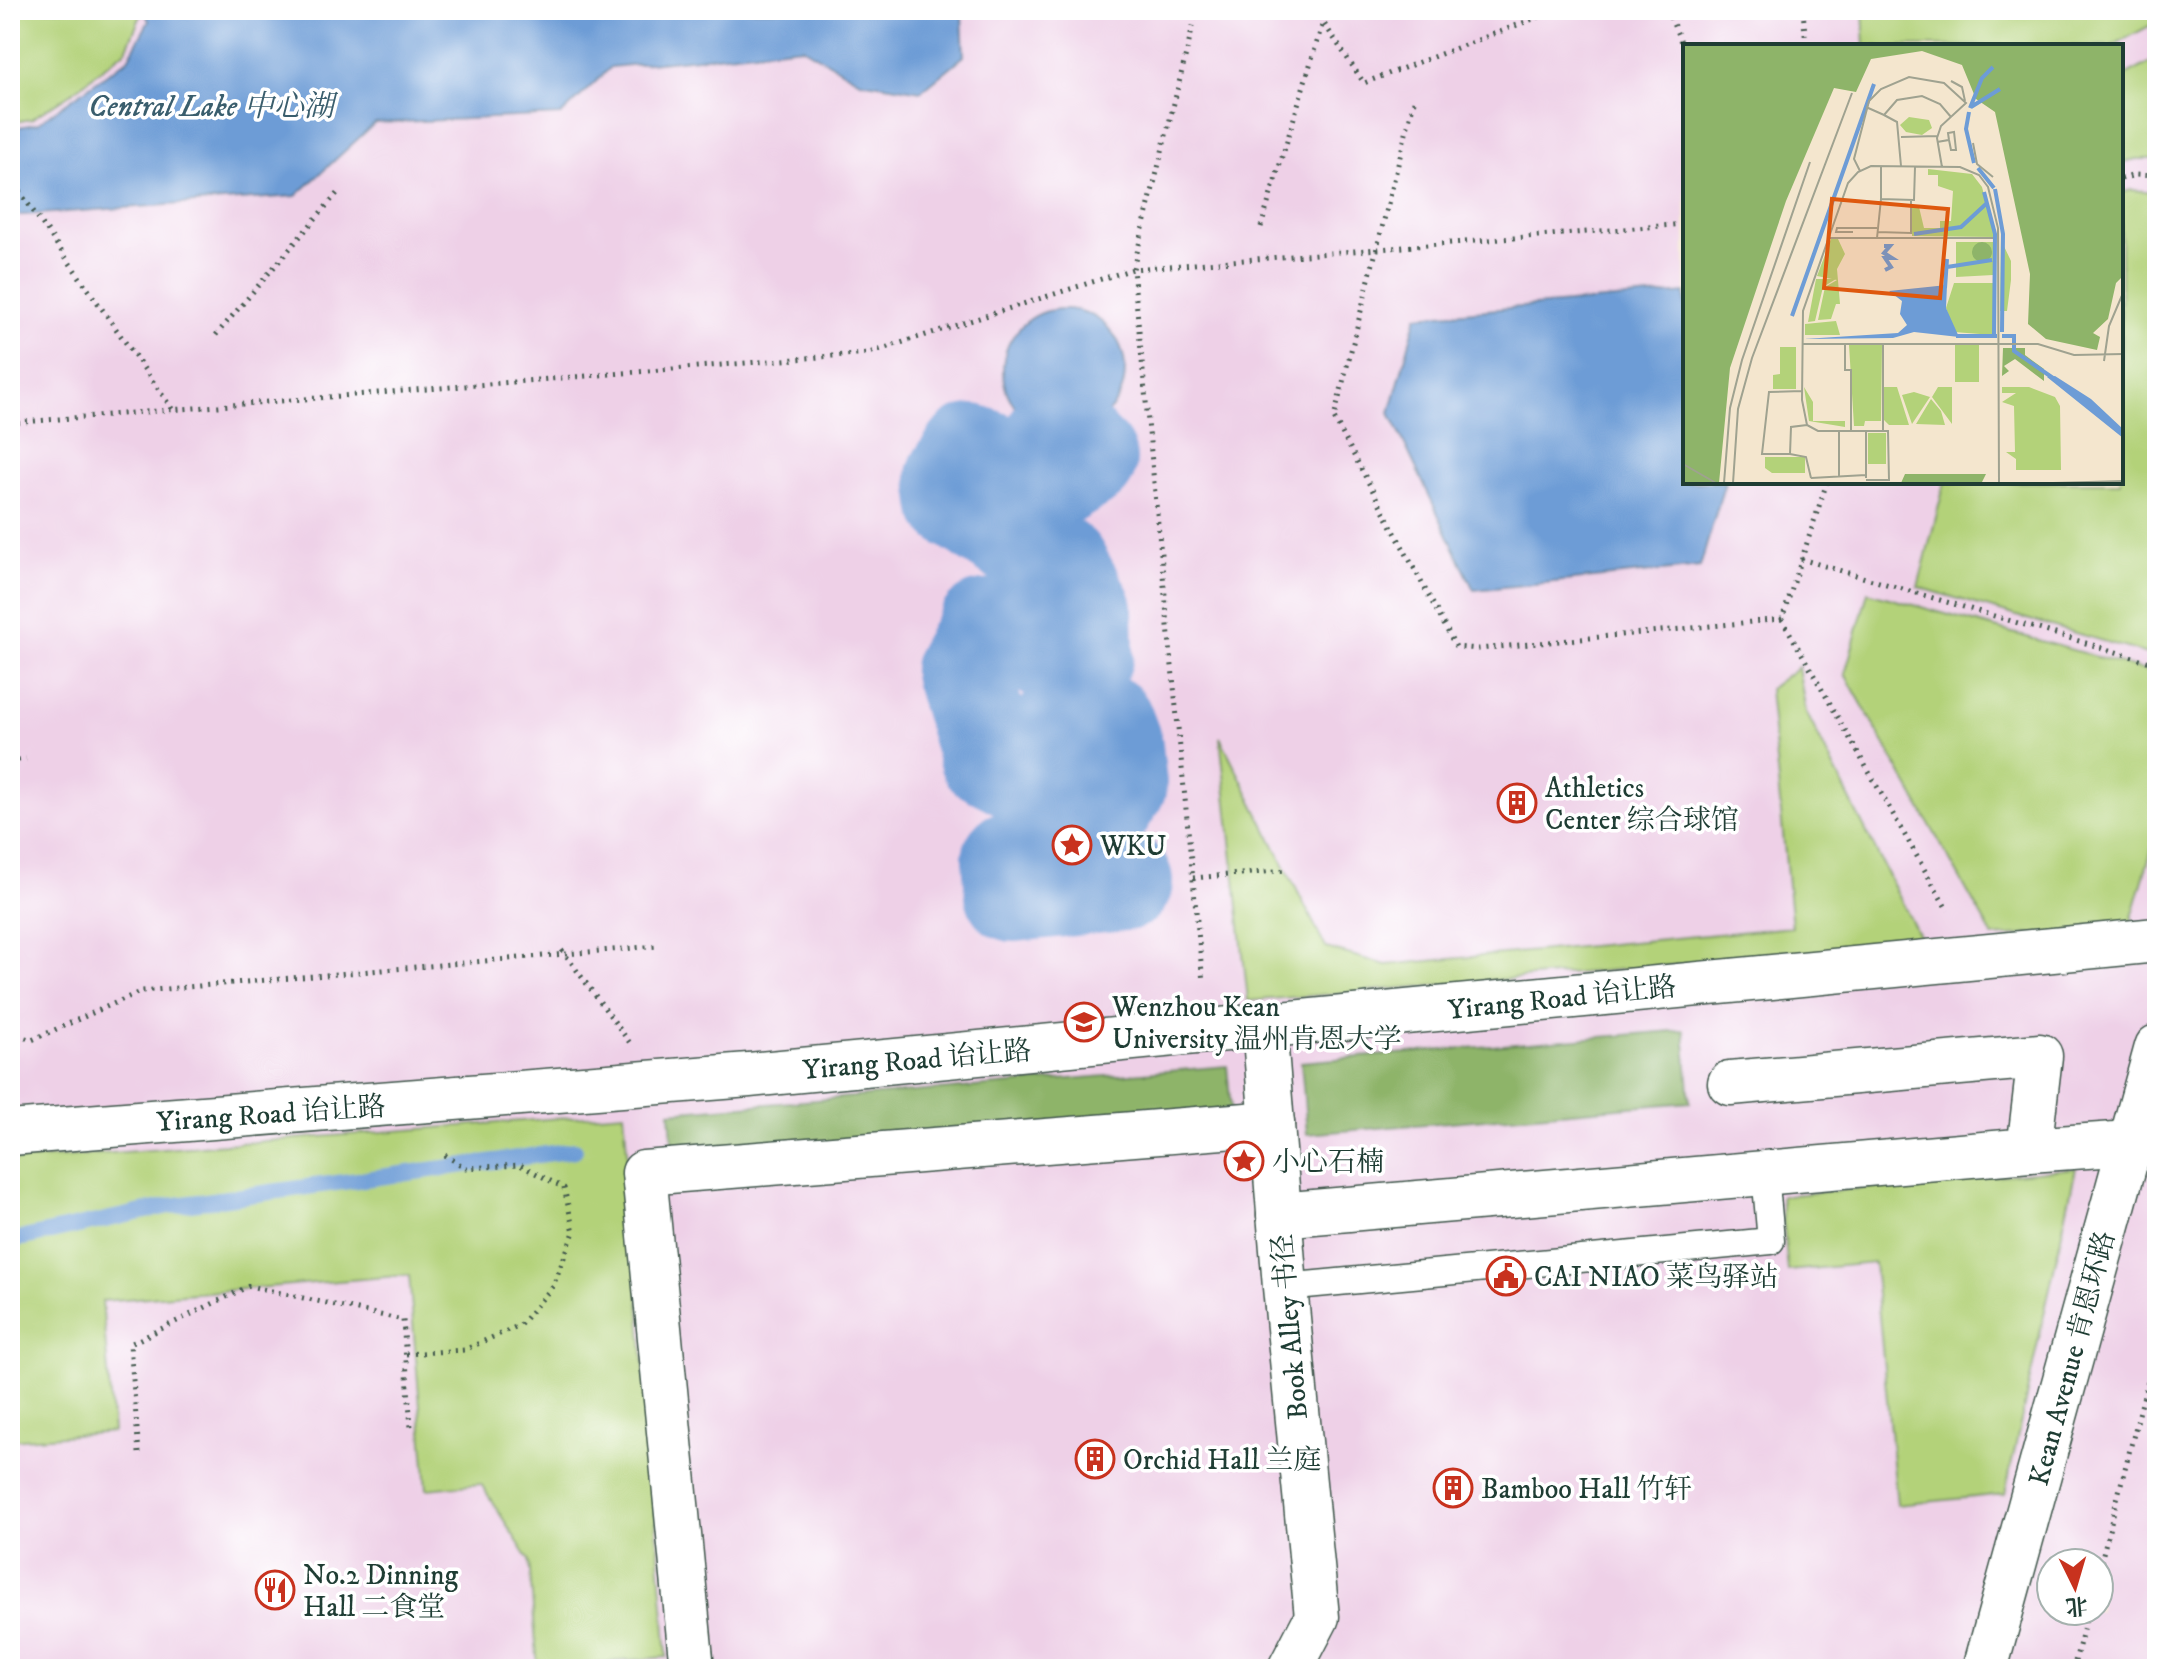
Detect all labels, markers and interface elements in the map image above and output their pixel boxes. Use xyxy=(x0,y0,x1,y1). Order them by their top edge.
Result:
inset map xyxy=(1683,44,2123,484)
water label: Central Lake 中心湖 xyxy=(88,89,339,126)
place label: Athletics Center 综合球馆 xyxy=(1545,771,1739,838)
building icon: Athletics Center 综合球馆 xyxy=(1496,782,1538,824)
place icon: WKU xyxy=(1051,824,1093,866)
place label: WKU xyxy=(1099,829,1167,864)
street label: Yirang Road 诒让路 xyxy=(1446,969,1678,1028)
place label: Wenzhou Kean University 温州肯恩大学 xyxy=(1111,990,1402,1057)
school or university icon: Wenzhou Kean University 温州肯恩大学 xyxy=(1063,1001,1105,1043)
street label: Yirang Road 诒让路 xyxy=(801,1033,1033,1088)
street label: Yirang Road 诒让路 xyxy=(155,1089,387,1140)
place icon: 小心石楠 xyxy=(1223,1140,1265,1182)
place label: 小心石楠 xyxy=(1272,1145,1384,1180)
street label: Kean Avenue 肯恩环路 xyxy=(2022,1227,2123,1490)
street label: Book Alley 书径 xyxy=(1265,1233,1316,1421)
public building icon: CAI NIAO 菜鸟驿站 xyxy=(1485,1255,1527,1297)
place label: CAI NIAO 菜鸟驿站 xyxy=(1534,1260,1778,1295)
building icon: Orchid Hall 兰庭 xyxy=(1074,1438,1116,1480)
place label: Orchid Hall 兰庭 xyxy=(1123,1443,1321,1478)
building icon: Bamboo Hall 竹轩 xyxy=(1432,1467,1474,1509)
place label: Bamboo Hall 竹轩 xyxy=(1481,1472,1692,1507)
north arrow xyxy=(2035,1547,2115,1627)
place label: No.2 Dinning Hall 二食堂 xyxy=(303,1558,459,1625)
restaurant icon: No.2 Dinning Hall 二食堂 xyxy=(254,1569,296,1611)
text: 北 xyxy=(2064,1591,2089,1620)

